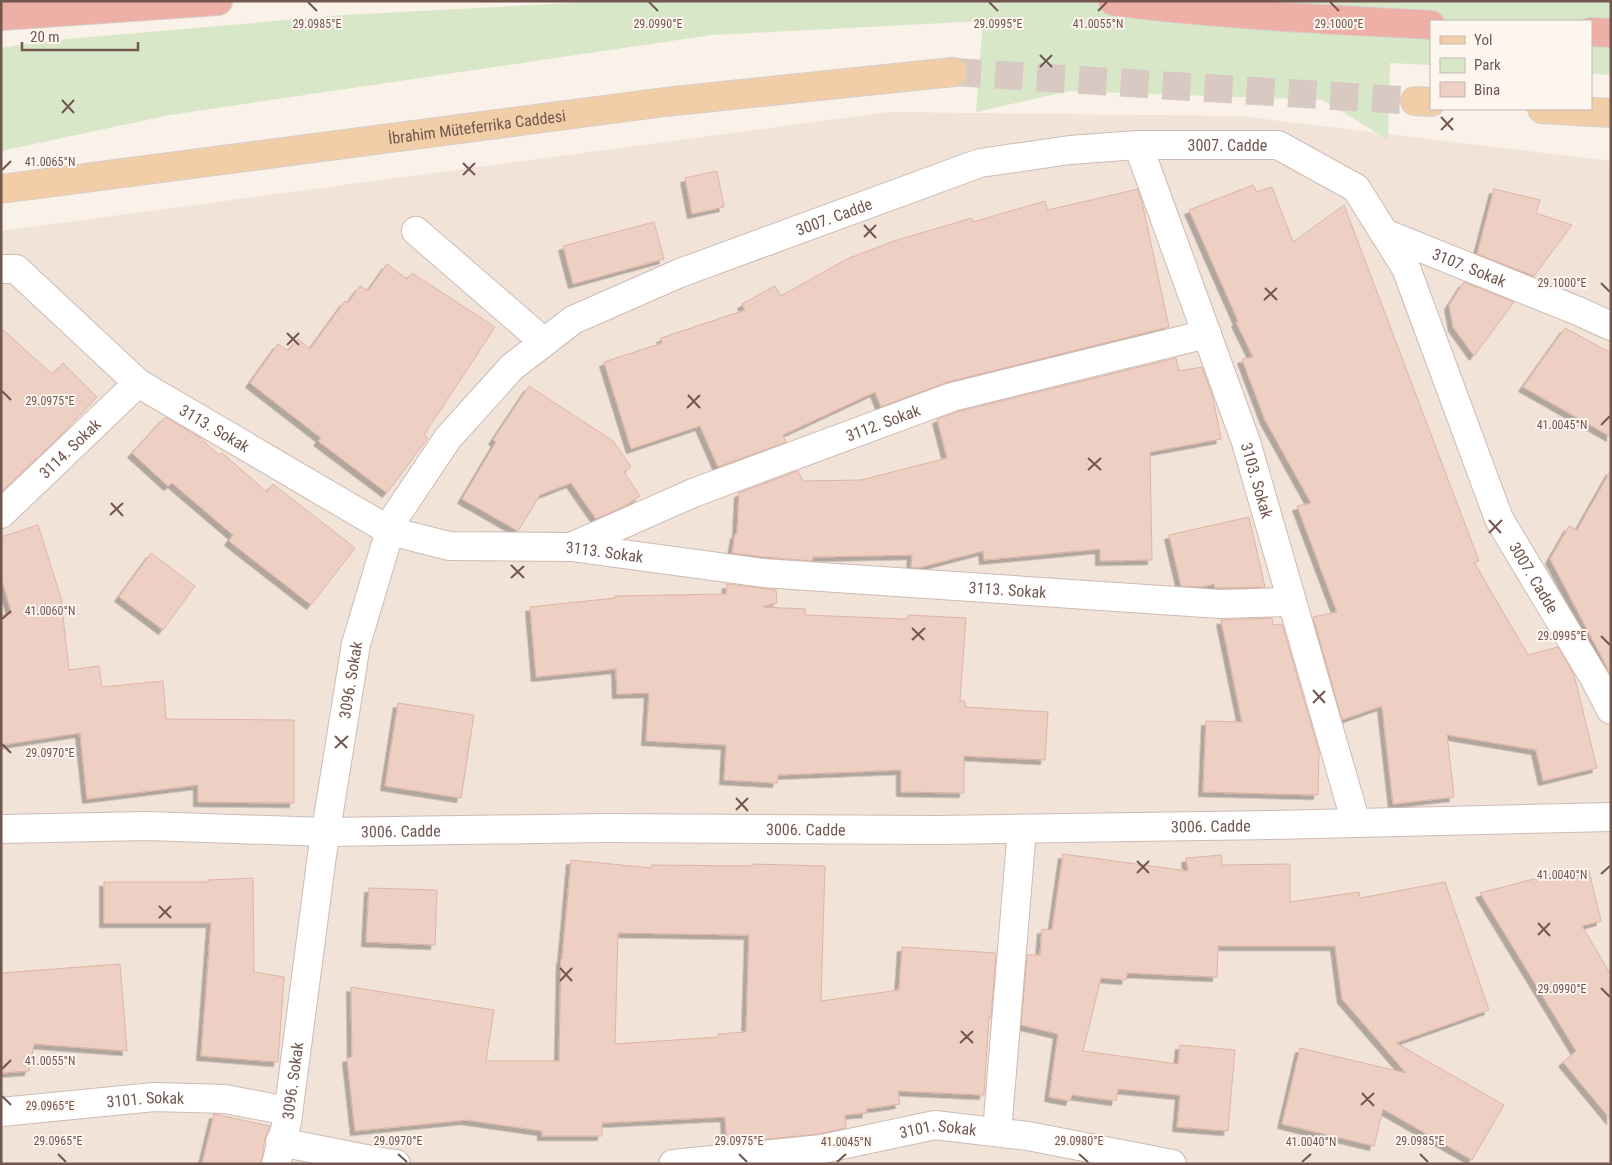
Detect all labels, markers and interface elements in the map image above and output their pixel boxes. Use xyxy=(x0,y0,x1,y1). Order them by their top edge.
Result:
text: 29.0985°E xyxy=(292,17,342,31)
text: 29.0990°E xyxy=(633,17,683,31)
text: 29.0995°E xyxy=(973,17,1023,31)
text: 41.0055°N xyxy=(1073,17,1123,31)
text: 29.1000°E xyxy=(1314,17,1364,31)
scale bar xyxy=(22,20,139,52)
legend xyxy=(1430,20,1592,110)
text: 20 m xyxy=(30,28,60,46)
text: Yol xyxy=(1474,31,1492,49)
text: Park xyxy=(1474,56,1501,74)
text: Bina xyxy=(1474,81,1500,99)
street label: İbrahim Müteferrika Caddesi xyxy=(387,106,567,148)
street label: 3007. Cadde xyxy=(1188,136,1267,155)
text: 41.0065°N xyxy=(25,155,75,169)
street label: 3007. Cadde xyxy=(793,194,875,240)
street label: 3107. Sokak xyxy=(1429,244,1510,291)
text: 29.1000°E xyxy=(1537,276,1587,290)
text: 29.0975°E xyxy=(25,394,75,408)
street label: 3112. Sokak xyxy=(843,400,924,446)
street label: 3113. Sokak xyxy=(176,401,254,457)
street label: 3114. Sokak xyxy=(35,414,105,483)
text: 41.0045°N xyxy=(1537,418,1587,432)
street label: 3103. Sokak xyxy=(1237,440,1277,521)
street label: 3113. Sokak xyxy=(566,538,645,567)
street label: 3007. Cadde xyxy=(1505,539,1562,617)
street label: 3113. Sokak xyxy=(968,578,1048,602)
text: 41.0060°N xyxy=(25,604,75,618)
text: 29.0995°E xyxy=(1537,629,1587,643)
street label: 3096. Sokak xyxy=(335,639,366,720)
text: 29.0970°E xyxy=(25,746,75,760)
street label: 3006. Cadde xyxy=(1171,816,1251,837)
street label: 3006. Cadde xyxy=(766,820,846,839)
street label: 3006. Cadde xyxy=(361,821,441,841)
text: 41.0040°N xyxy=(1537,868,1587,882)
text: 29.0990°E xyxy=(1537,982,1587,996)
street label: 3096. Sokak xyxy=(278,1040,307,1121)
text: 41.0055°N xyxy=(25,1054,75,1068)
street label: 3101. Sokak xyxy=(106,1088,185,1112)
text: 29.0965°E xyxy=(25,1099,75,1113)
street label: 3101. Sokak xyxy=(898,1116,978,1142)
text: 29.0965°E xyxy=(33,1134,83,1148)
text: 29.0970°E xyxy=(373,1134,423,1148)
text: 29.0975°E xyxy=(714,1134,764,1148)
text: 29.0980°E xyxy=(1054,1134,1104,1148)
text: 29.0985°E xyxy=(1395,1134,1445,1148)
text: 41.0045°N xyxy=(821,1135,871,1149)
text: 41.0040°N xyxy=(1286,1135,1336,1149)

